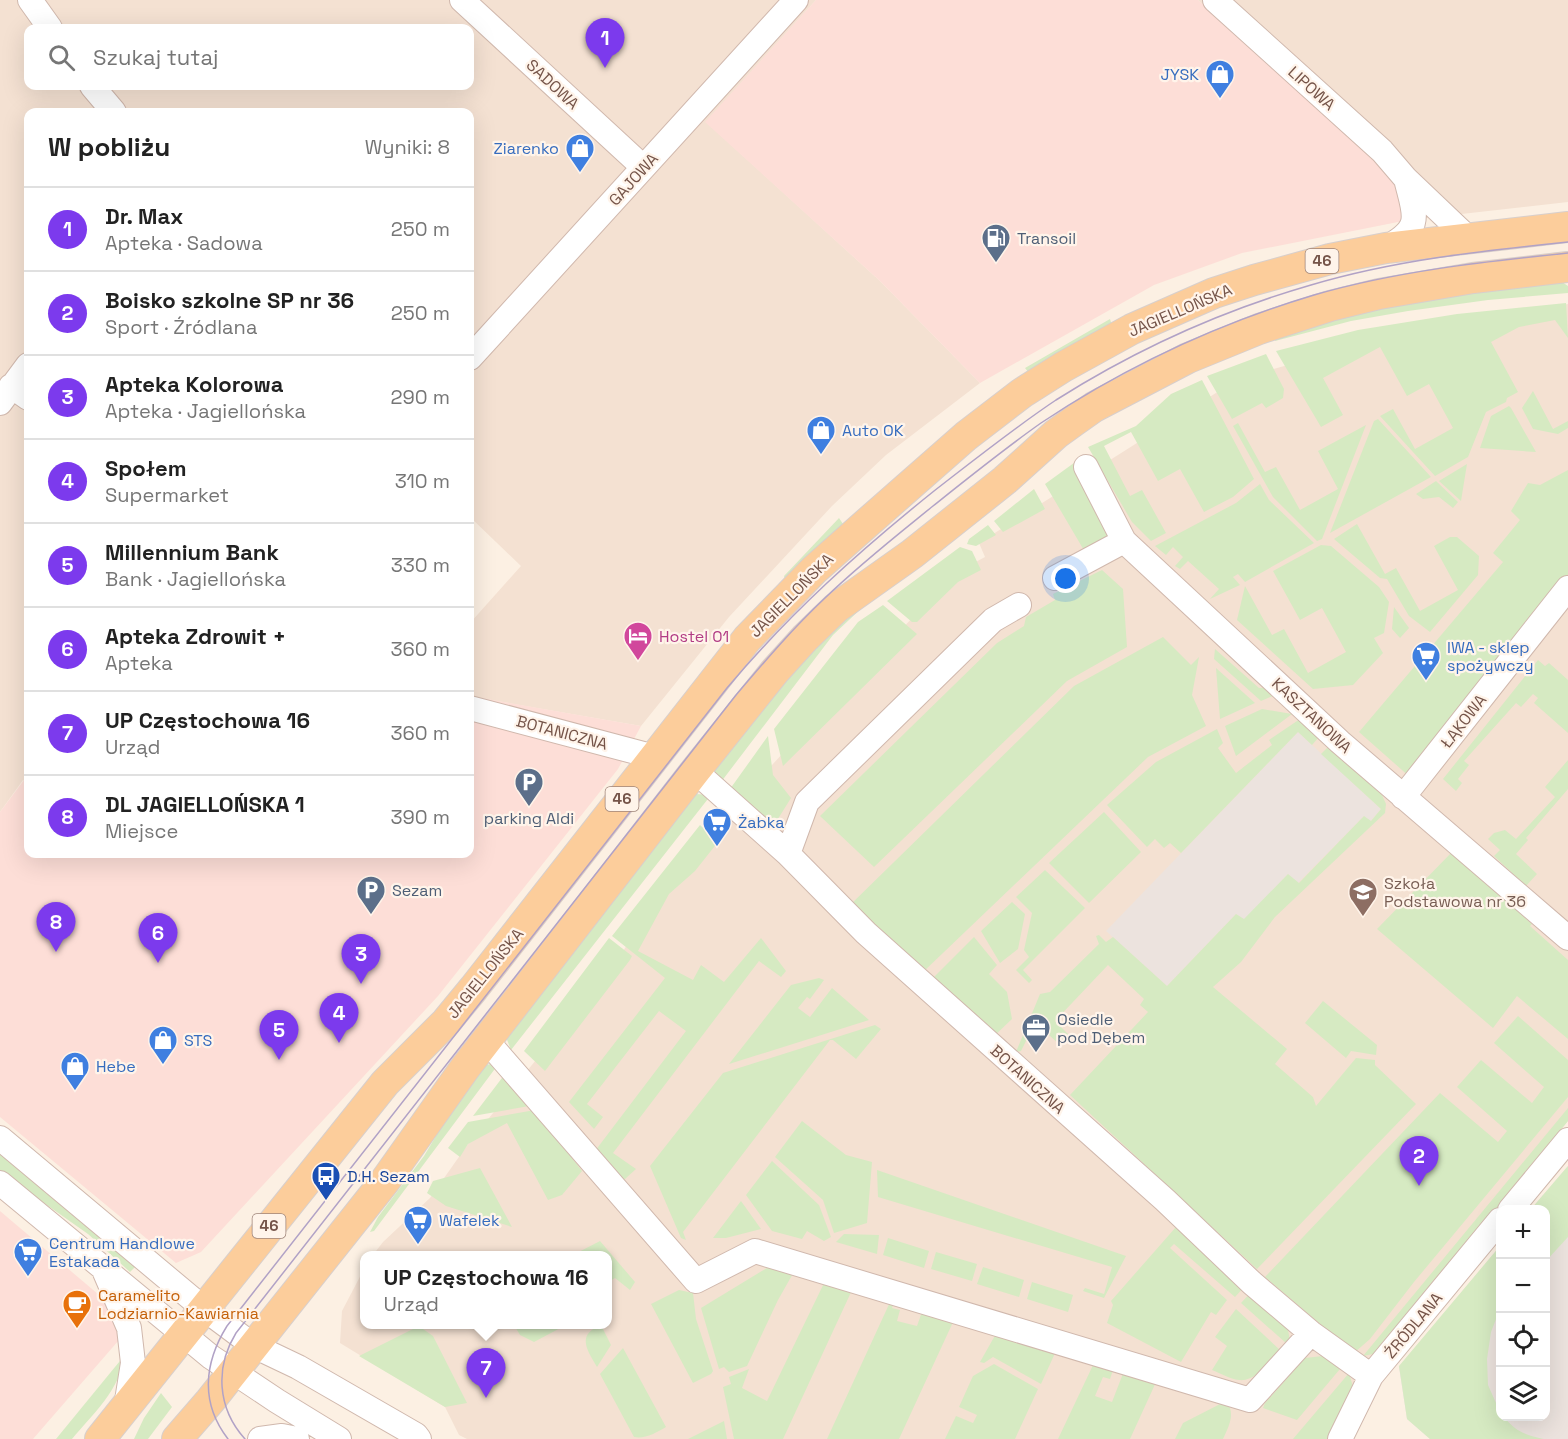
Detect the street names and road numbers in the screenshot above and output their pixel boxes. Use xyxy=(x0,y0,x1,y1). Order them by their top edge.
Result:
street label: SADOWA xyxy=(522,55,583,114)
street label: LIPOWA xyxy=(1284,62,1340,115)
street label: GAJOWA xyxy=(604,148,663,210)
road number: 46 xyxy=(1306,249,1338,273)
street label: JAGIELLOŃSKA xyxy=(1125,279,1235,342)
street label: JAGIELLOŃSKA xyxy=(745,549,838,642)
street label: KASZTANOWA xyxy=(1267,673,1356,758)
street label: ŁĄKOWA xyxy=(1436,690,1491,753)
street label: BOTANICZNA xyxy=(514,710,610,755)
road number: 46 xyxy=(606,787,638,811)
street label: JAGIELLOŃSKA xyxy=(442,924,528,1023)
street label: BOTANICZNA xyxy=(986,1040,1070,1119)
road number: 46 xyxy=(252,1214,286,1238)
street label: ŹRÓDLANA xyxy=(1380,1288,1447,1363)

